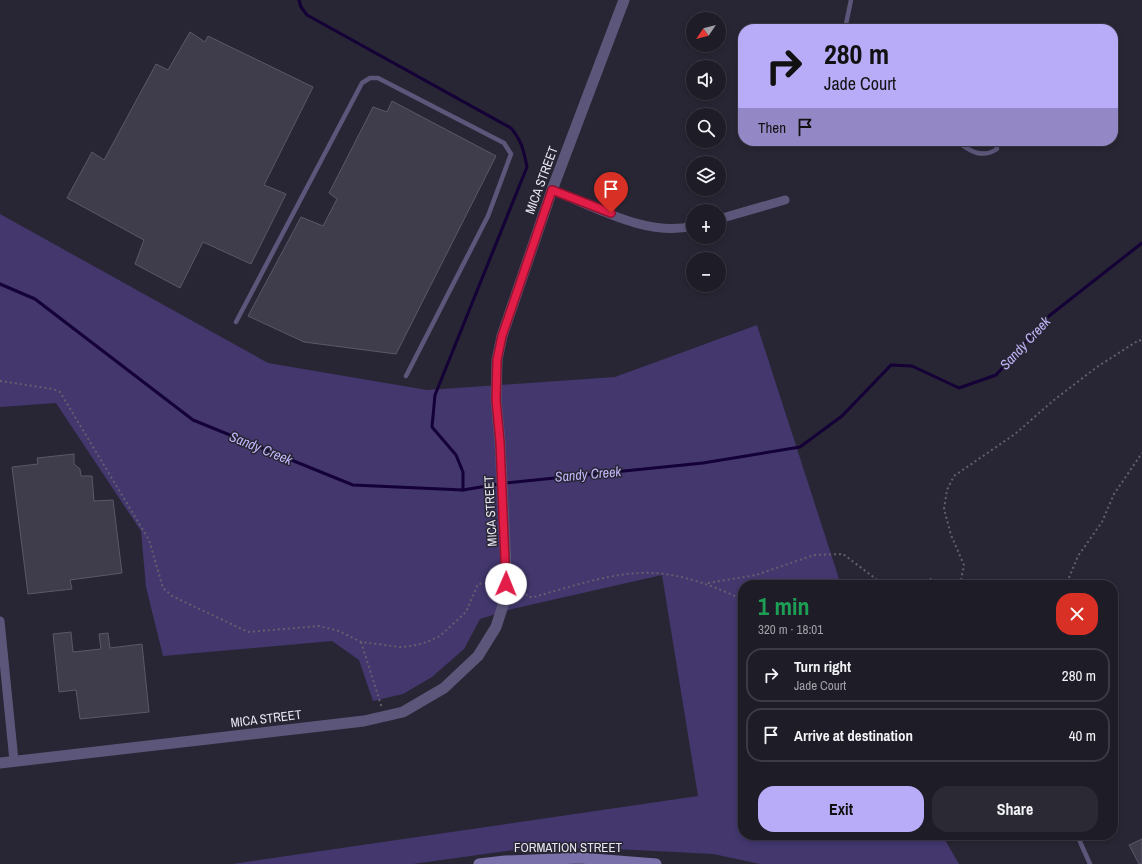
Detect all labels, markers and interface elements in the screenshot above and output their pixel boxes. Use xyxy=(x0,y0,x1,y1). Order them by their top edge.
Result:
north arrow xyxy=(686,12,726,52)
map controls xyxy=(686,12,726,292)
text: 280 m xyxy=(824,35,889,73)
icon: right xyxy=(758,40,810,92)
button: sound xyxy=(686,60,726,100)
text: Jade Court xyxy=(824,71,896,96)
button: search xyxy=(686,108,726,148)
icon: arrive xyxy=(794,116,816,138)
text: Then xyxy=(758,117,786,138)
street label: MICA STREET xyxy=(521,143,562,216)
button: layers xyxy=(686,156,726,196)
pin xyxy=(594,172,628,213)
icon: arrive xyxy=(600,178,622,200)
button: + xyxy=(686,204,726,244)
button: − xyxy=(686,252,726,292)
water label: Sandy Creek xyxy=(996,312,1055,373)
water label: Sandy Creek xyxy=(227,427,296,469)
water label: Sandy Creek xyxy=(554,462,623,486)
street label: MICA STREET xyxy=(480,475,501,547)
position arrow xyxy=(485,563,527,605)
text: 1 min xyxy=(758,590,809,622)
button: close xyxy=(1056,593,1098,635)
text: 320 m · 18:01 xyxy=(758,621,823,638)
text: Turn right xyxy=(794,656,851,677)
icon: right xyxy=(760,664,782,686)
text: 280 m xyxy=(1062,665,1096,686)
text: Jade Court xyxy=(794,677,846,694)
street label: MICA STREET xyxy=(230,706,303,731)
icon: arrive xyxy=(760,724,782,746)
text: Arrive at destination xyxy=(794,725,913,746)
text: 40 m xyxy=(1069,725,1096,746)
button: Exit xyxy=(758,786,924,832)
button: Share xyxy=(932,786,1098,832)
street label: FORMATION STREET xyxy=(514,839,623,856)

